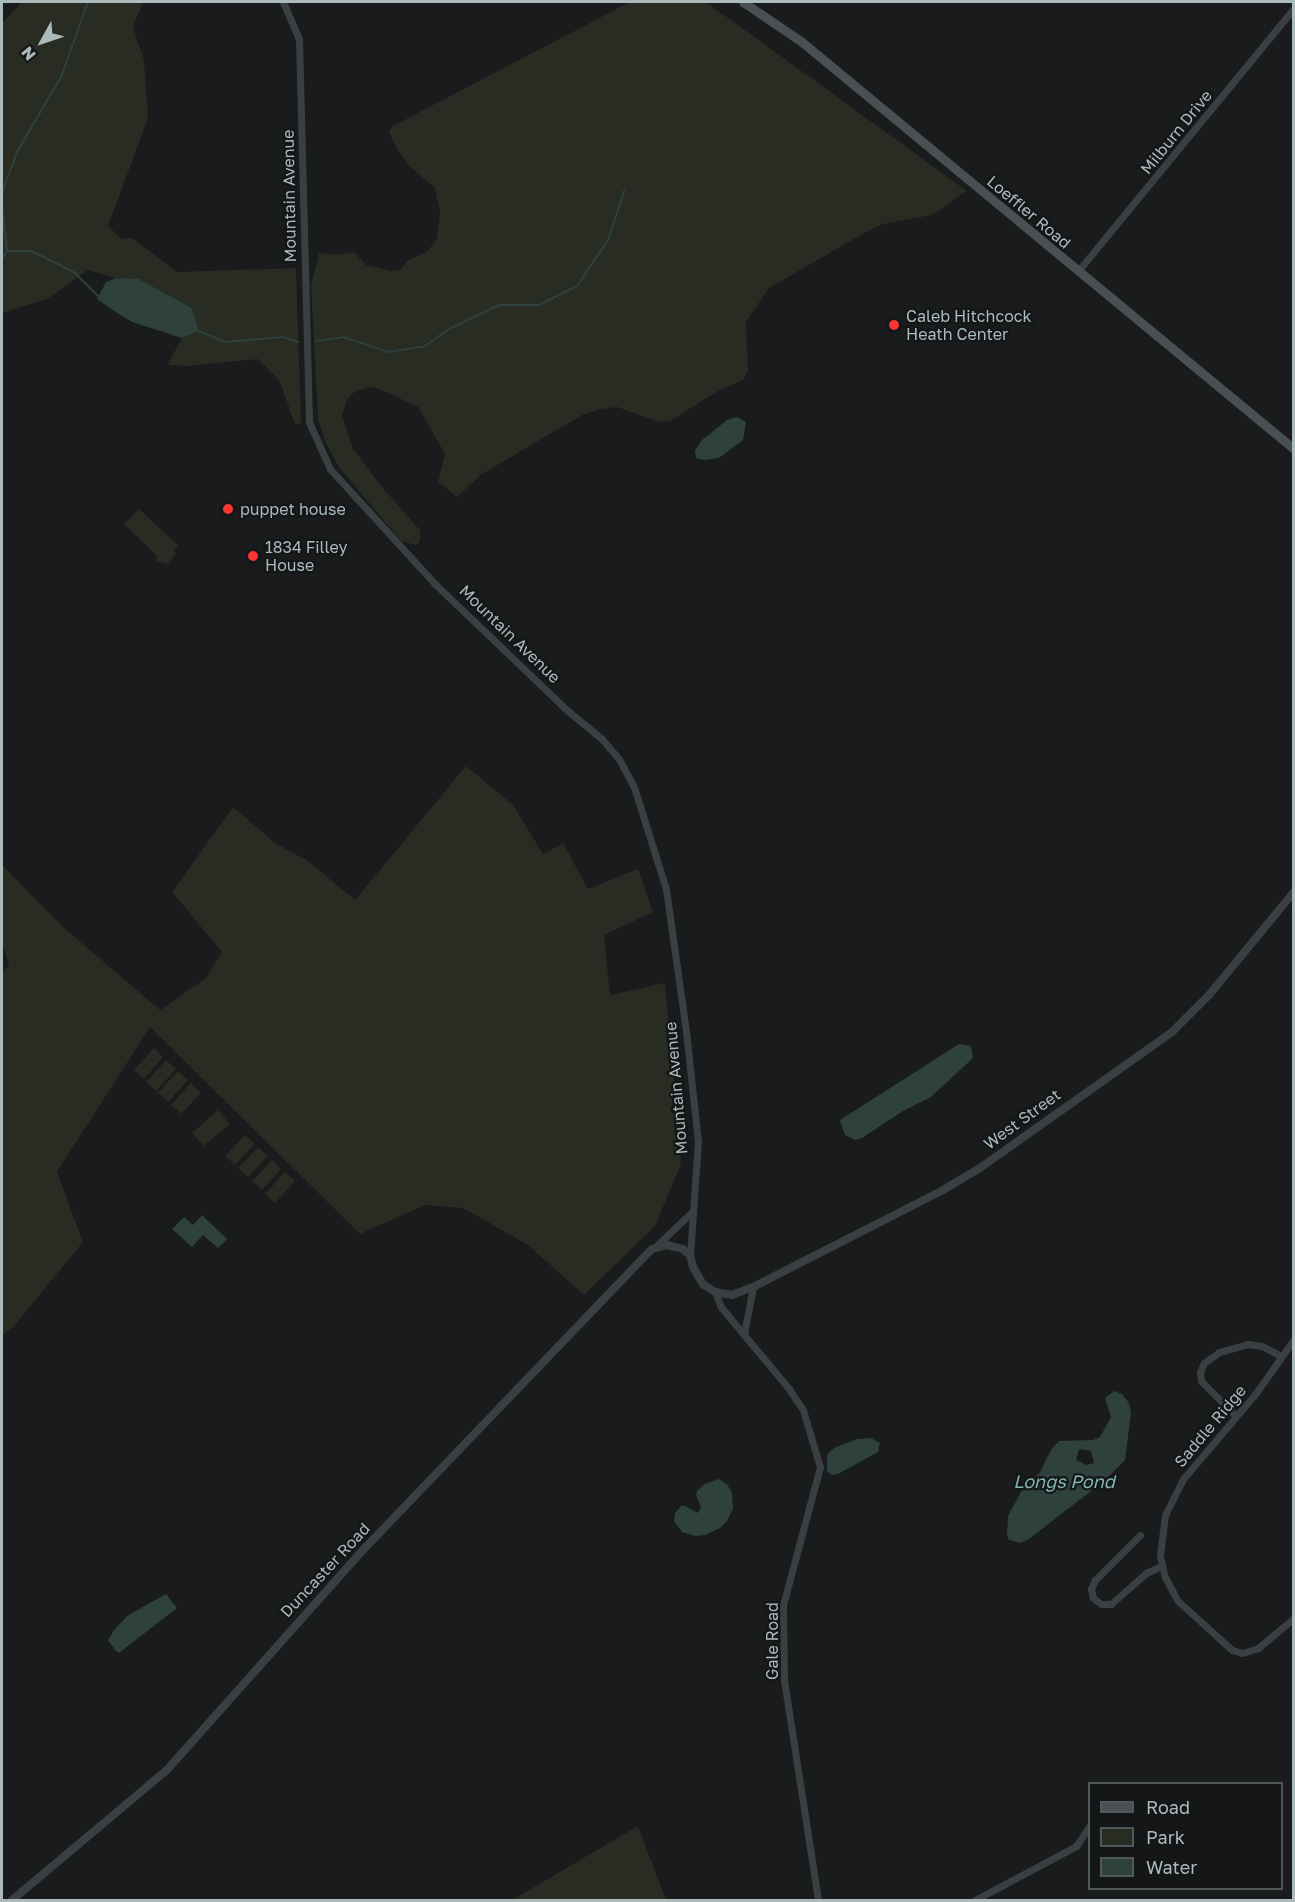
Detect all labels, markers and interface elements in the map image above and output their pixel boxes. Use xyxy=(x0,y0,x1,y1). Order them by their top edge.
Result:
north arrow xyxy=(12,12,72,72)
text: N xyxy=(17,42,40,65)
street label: Milburn Drive xyxy=(1136,86,1216,178)
street label: Mountain Avenue xyxy=(278,129,300,263)
street label: Loeffler Road xyxy=(983,171,1075,253)
place label: Caleb Hitchcock Heath Center xyxy=(906,306,1031,344)
marker: Caleb Hitchcock Heath Center xyxy=(887,318,901,332)
place label: puppet house xyxy=(240,499,346,519)
marker: puppet house xyxy=(221,502,235,516)
place label: 1834 Filley House xyxy=(265,537,347,575)
marker: 1834 Filley House xyxy=(246,549,260,563)
street label: Mountain Avenue xyxy=(456,581,564,687)
street label: Mountain Avenue xyxy=(661,1021,691,1155)
street label: West Street xyxy=(980,1085,1064,1153)
street label: Saddle Ridge xyxy=(1170,1381,1250,1471)
water label: Longs Pond xyxy=(1013,1470,1115,1492)
street label: Duncaster Road xyxy=(276,1519,374,1621)
street label: Gale Road xyxy=(762,1602,782,1680)
legend xyxy=(1088,1782,1283,1890)
text: Road xyxy=(1146,1796,1190,1818)
text: Park xyxy=(1146,1826,1185,1848)
text: Water xyxy=(1146,1856,1197,1878)

